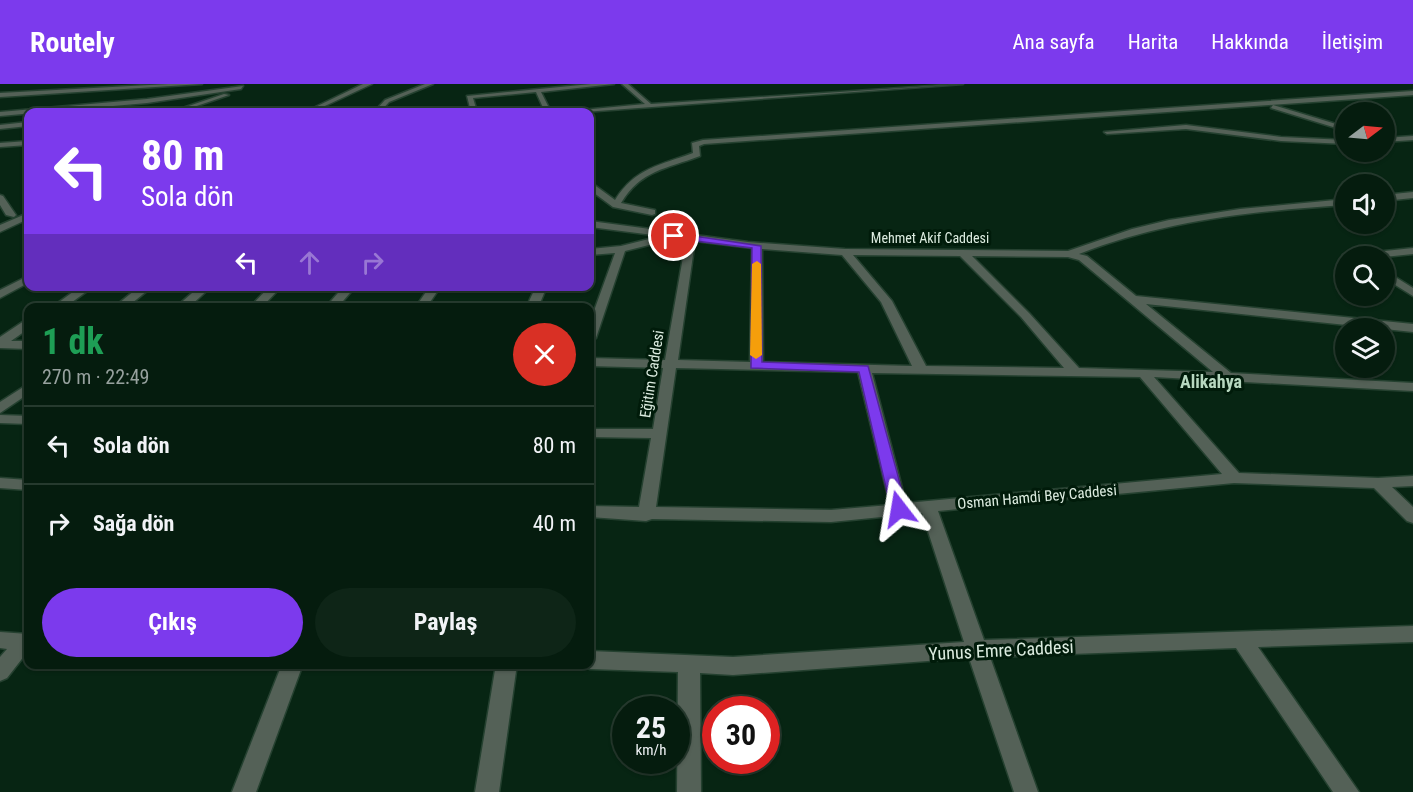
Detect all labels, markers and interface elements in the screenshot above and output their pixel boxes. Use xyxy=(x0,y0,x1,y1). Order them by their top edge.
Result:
text: Routely xyxy=(30,26,115,59)
text: Ana sayfa xyxy=(1012,30,1095,54)
text: Harita xyxy=(1128,30,1178,54)
text: Hakkında xyxy=(1211,30,1289,54)
text: İletişim xyxy=(1322,30,1383,54)
north arrow xyxy=(1335,102,1395,162)
map controls xyxy=(1335,102,1395,378)
text: 80 m xyxy=(141,131,224,180)
icon: left xyxy=(42,132,120,210)
button: sound xyxy=(1335,174,1395,234)
text: Sola dön xyxy=(141,181,234,213)
pin xyxy=(648,210,699,261)
icon: arrive xyxy=(657,219,690,252)
street label: Mehmet Akif Caddesi xyxy=(871,230,989,246)
icon: left xyxy=(230,246,263,279)
icon: ahead xyxy=(293,246,326,279)
icon: right xyxy=(356,246,389,279)
button: search xyxy=(1335,246,1395,306)
button: layers xyxy=(1335,318,1395,378)
text: 1 dk xyxy=(42,321,104,363)
button: close xyxy=(513,323,576,386)
street label: Eğitim Caddesi xyxy=(636,329,668,419)
text: 270 m · 22:49 xyxy=(42,365,149,389)
district label: Alikahya xyxy=(1180,371,1242,392)
icon: left xyxy=(42,429,75,462)
text: Sola dön xyxy=(93,433,169,458)
text: 80 m xyxy=(533,433,576,458)
position arrow xyxy=(867,477,931,541)
street label: Osman Hamdi Bey Caddesi xyxy=(957,481,1117,513)
icon: right xyxy=(42,507,75,540)
text: Sağa dön xyxy=(93,511,174,536)
text: 40 m xyxy=(533,511,576,536)
button: Çıkış xyxy=(42,588,303,657)
button: Paylaş xyxy=(315,588,576,657)
street label: Yunus Emre Caddesi xyxy=(928,636,1074,664)
speed limit sign: 30 xyxy=(702,696,780,774)
text: 25 xyxy=(636,710,666,745)
text: km/h xyxy=(636,741,666,759)

